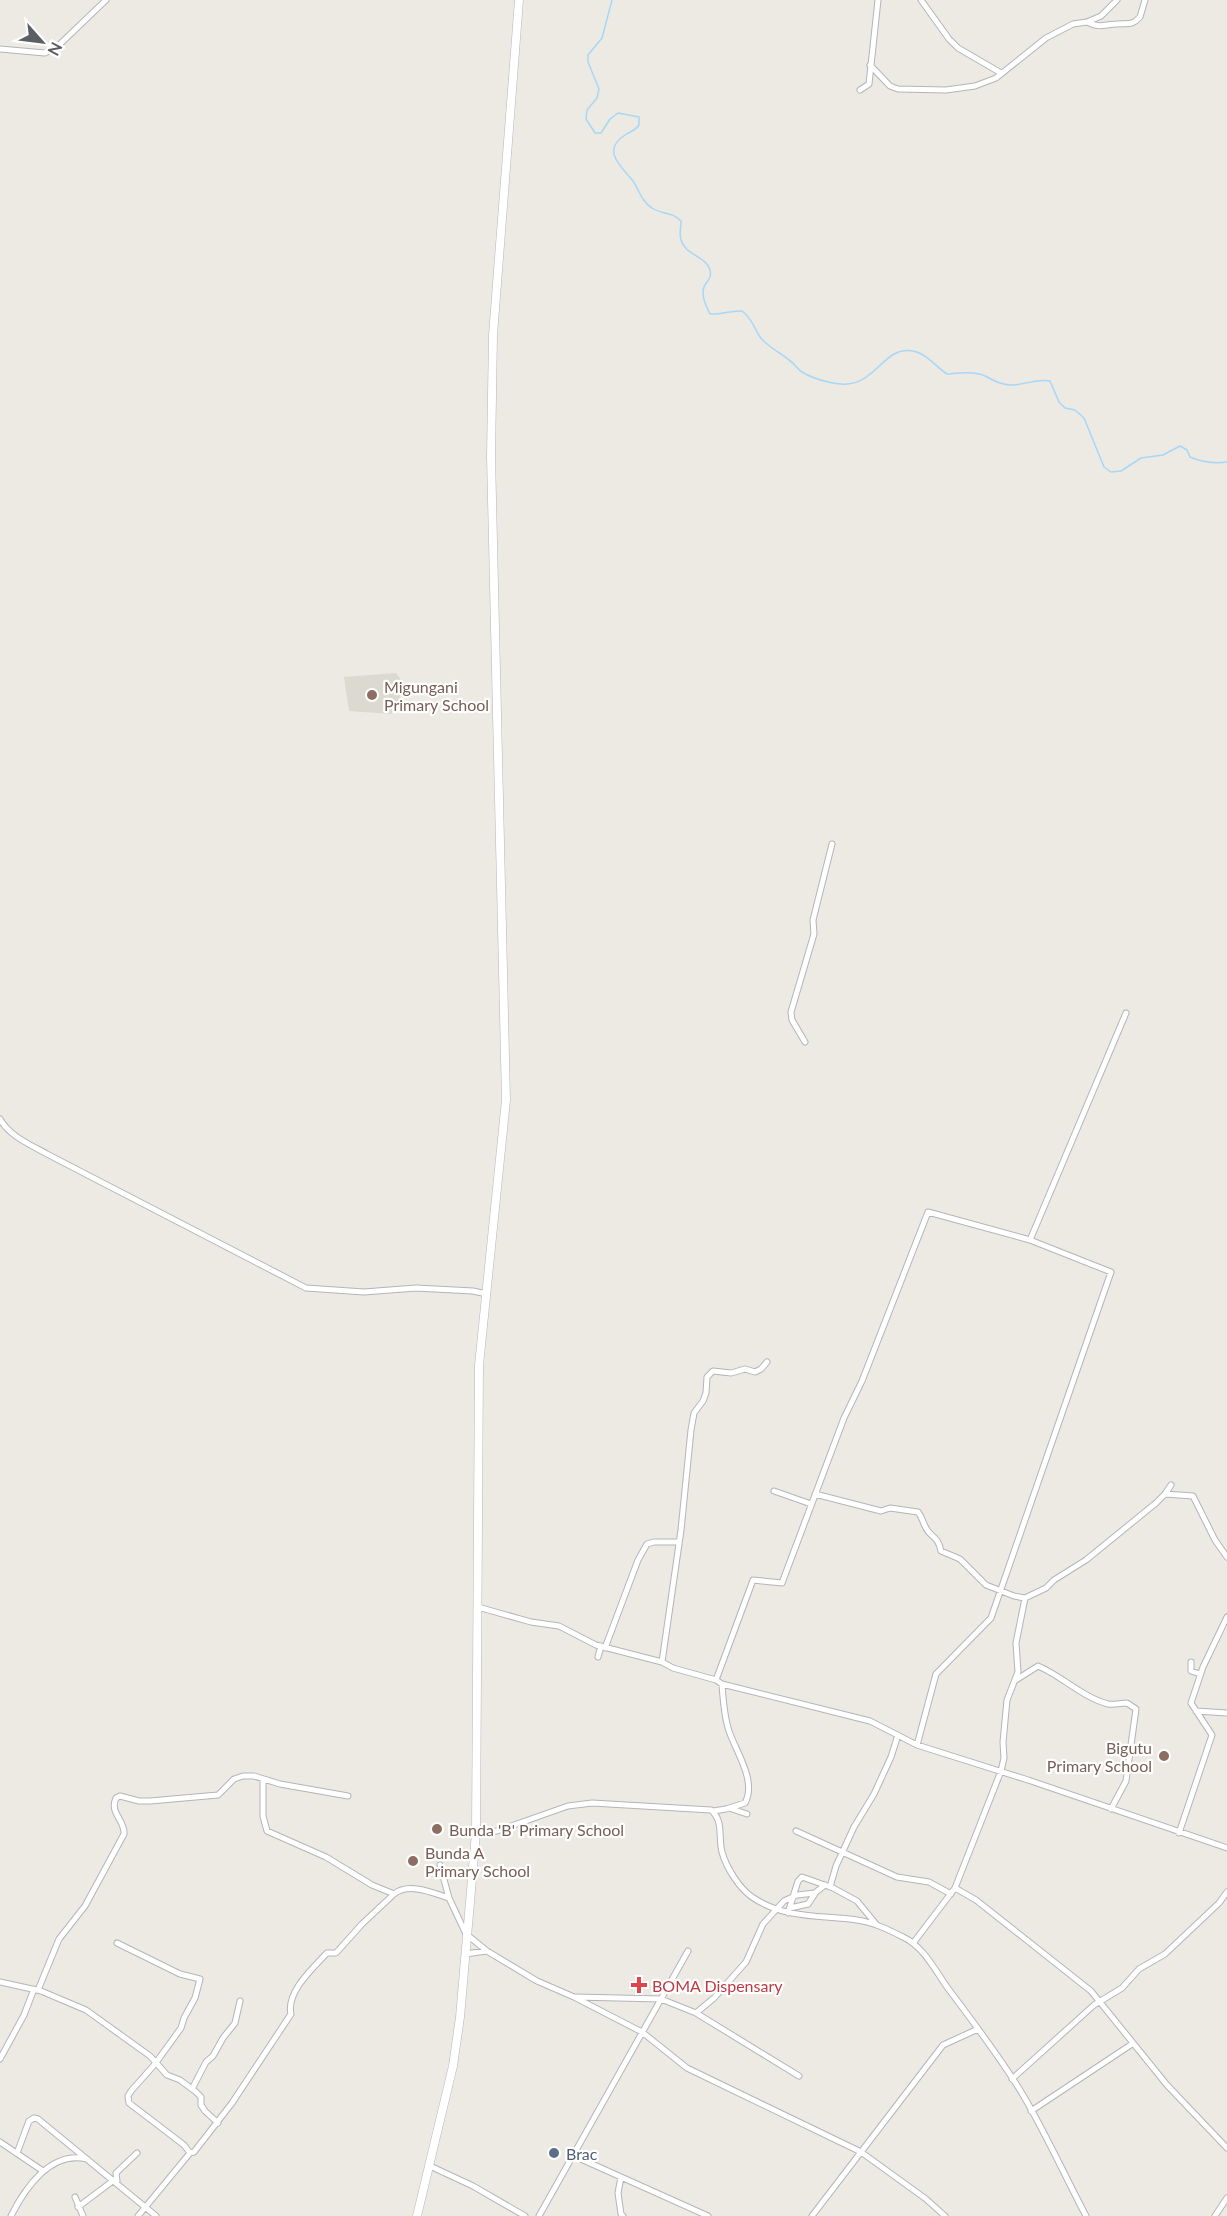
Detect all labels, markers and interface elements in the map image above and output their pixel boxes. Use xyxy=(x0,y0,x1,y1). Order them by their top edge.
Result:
north arrow xyxy=(12,12,72,72)
text: N xyxy=(44,39,67,59)
place label: Migungani Primary School xyxy=(384,677,489,714)
marker: Migungani Primary School xyxy=(365,688,379,702)
place label: Bigutu Primary School xyxy=(1047,1738,1152,1775)
marker: Bigutu Primary School xyxy=(1157,1749,1171,1763)
place label: Bunda 'B' Primary School xyxy=(449,1820,624,1839)
marker: Bunda 'B' Primary School xyxy=(430,1822,444,1836)
place label: Bunda A Primary School xyxy=(425,1843,530,1880)
marker: Bunda A Primary School xyxy=(406,1854,420,1868)
marker: BOMA Dispensary xyxy=(630,1976,648,1994)
place label: BOMA Dispensary xyxy=(652,1976,783,1995)
place label: Brac xyxy=(566,2144,598,2163)
marker: Brac xyxy=(547,2146,561,2160)

